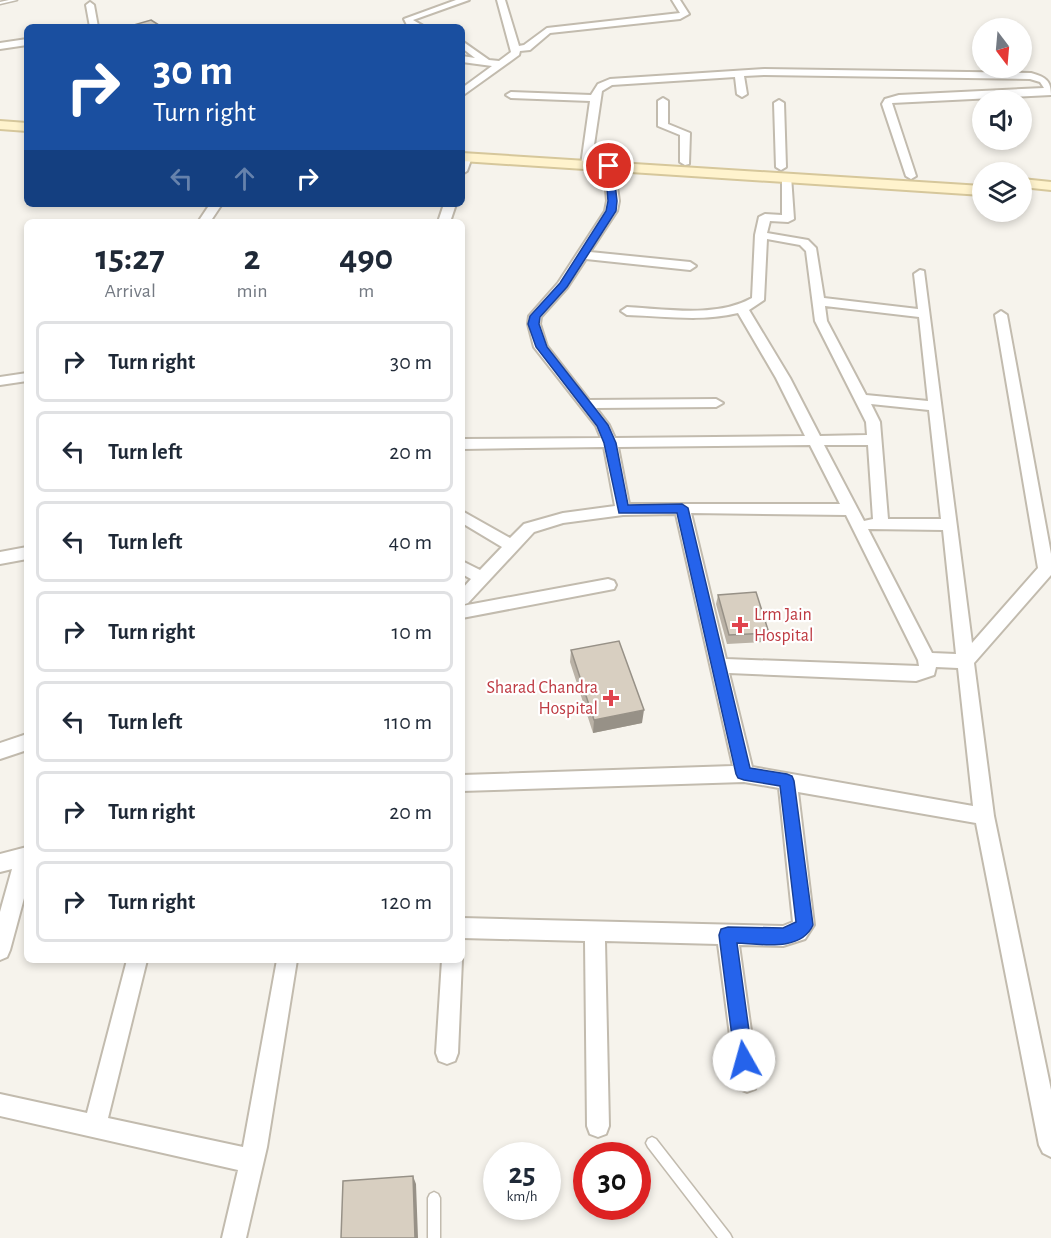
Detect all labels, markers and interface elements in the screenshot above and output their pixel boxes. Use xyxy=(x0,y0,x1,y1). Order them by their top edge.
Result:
north arrow xyxy=(972,18,1032,78)
map controls xyxy=(972,18,1032,222)
icon: right xyxy=(54,48,132,126)
text: 30 m xyxy=(153,50,233,92)
button: sound xyxy=(972,90,1032,150)
text: Turn right xyxy=(153,99,256,126)
pin xyxy=(583,140,634,191)
icon: arrive xyxy=(592,149,625,182)
icon: left xyxy=(165,162,198,195)
icon: ahead xyxy=(228,162,261,195)
icon: right xyxy=(291,162,324,195)
button: layers xyxy=(972,162,1032,222)
text: 15:27 xyxy=(96,240,165,276)
text: 2 xyxy=(243,240,260,276)
text: 490 xyxy=(339,240,393,276)
text: Arrival xyxy=(104,281,156,301)
text: min xyxy=(236,281,268,301)
text: m xyxy=(358,281,374,301)
icon: right xyxy=(57,345,90,378)
text: Turn right xyxy=(108,351,195,373)
text: 30 m xyxy=(390,351,432,373)
icon: left xyxy=(57,435,90,468)
text: Turn left xyxy=(108,441,182,463)
text: 20 m xyxy=(389,441,432,463)
icon: left xyxy=(57,525,90,558)
text: Turn left xyxy=(108,531,182,553)
text: 40 m xyxy=(389,531,432,553)
place label: Lrm Jain Hospital xyxy=(754,606,813,645)
icon: right xyxy=(57,615,90,648)
marker: Lrm Jain Hospital xyxy=(731,616,749,634)
text: Turn right xyxy=(108,621,195,643)
text: 10 m xyxy=(392,621,432,643)
place label: Sharad Chandra Hospital xyxy=(487,679,598,718)
marker: Sharad Chandra Hospital xyxy=(602,689,620,707)
icon: left xyxy=(57,705,90,738)
text: Turn left xyxy=(108,711,182,733)
text: 110 m xyxy=(384,711,432,733)
icon: right xyxy=(57,795,90,828)
text: Turn right xyxy=(108,801,195,823)
text: 20 m xyxy=(389,801,432,823)
icon: right xyxy=(57,885,90,918)
text: Turn right xyxy=(108,891,195,913)
text: 120 m xyxy=(382,891,432,913)
position arrow xyxy=(712,1028,776,1092)
speed limit sign: 30 xyxy=(573,1142,651,1220)
text: 25 xyxy=(508,1159,536,1189)
text: km/h xyxy=(507,1189,537,1204)

